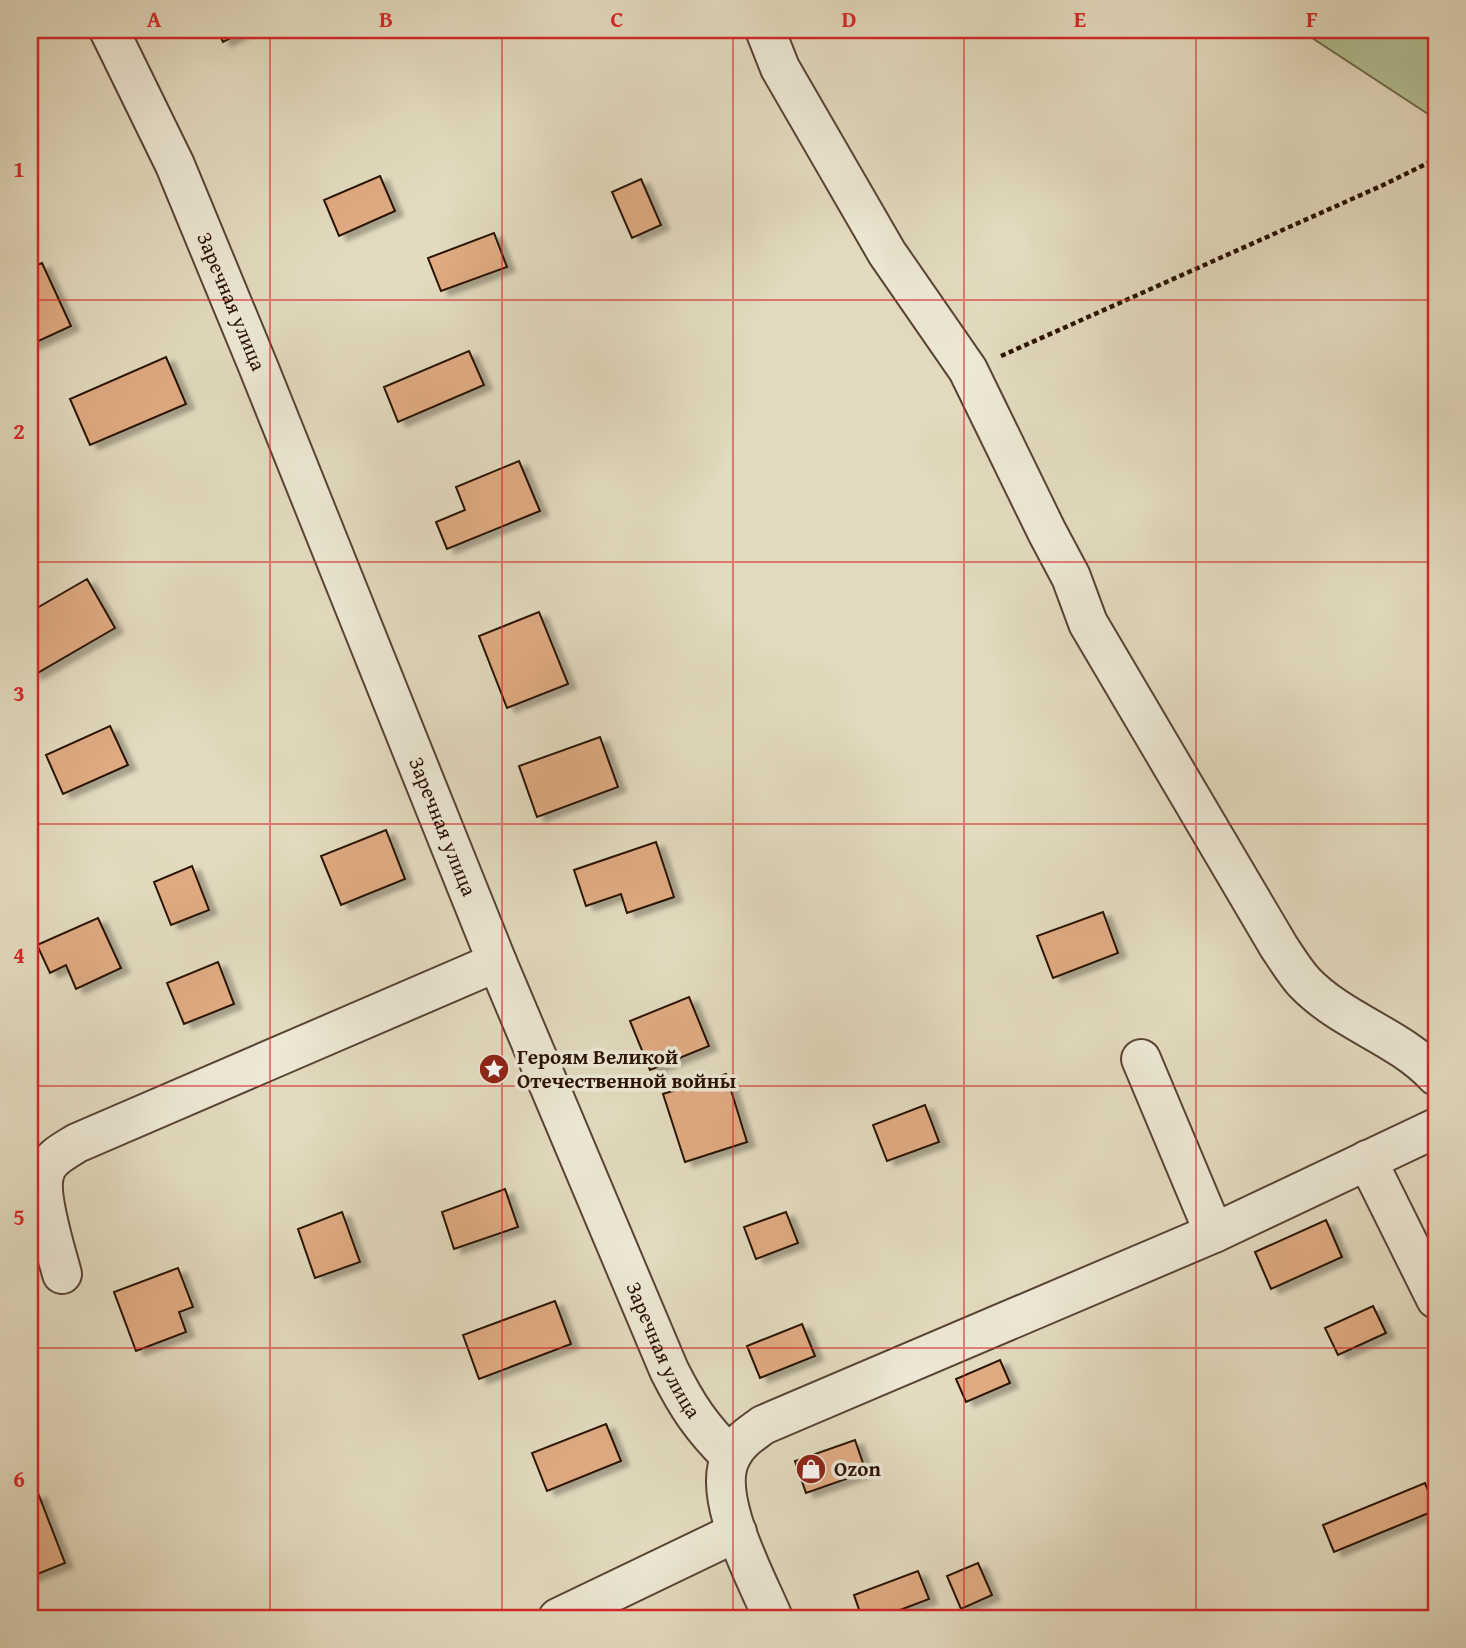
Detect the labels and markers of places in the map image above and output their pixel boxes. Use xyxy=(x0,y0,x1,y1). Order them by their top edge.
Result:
place label: Героям Великой Отечественной войны xyxy=(517,1041,736,1096)
place icon: Героям Великой Отечественной войны xyxy=(477,1052,511,1086)
shop icon: Ozon xyxy=(794,1452,828,1486)
place label: Ozon xyxy=(834,1453,881,1484)

